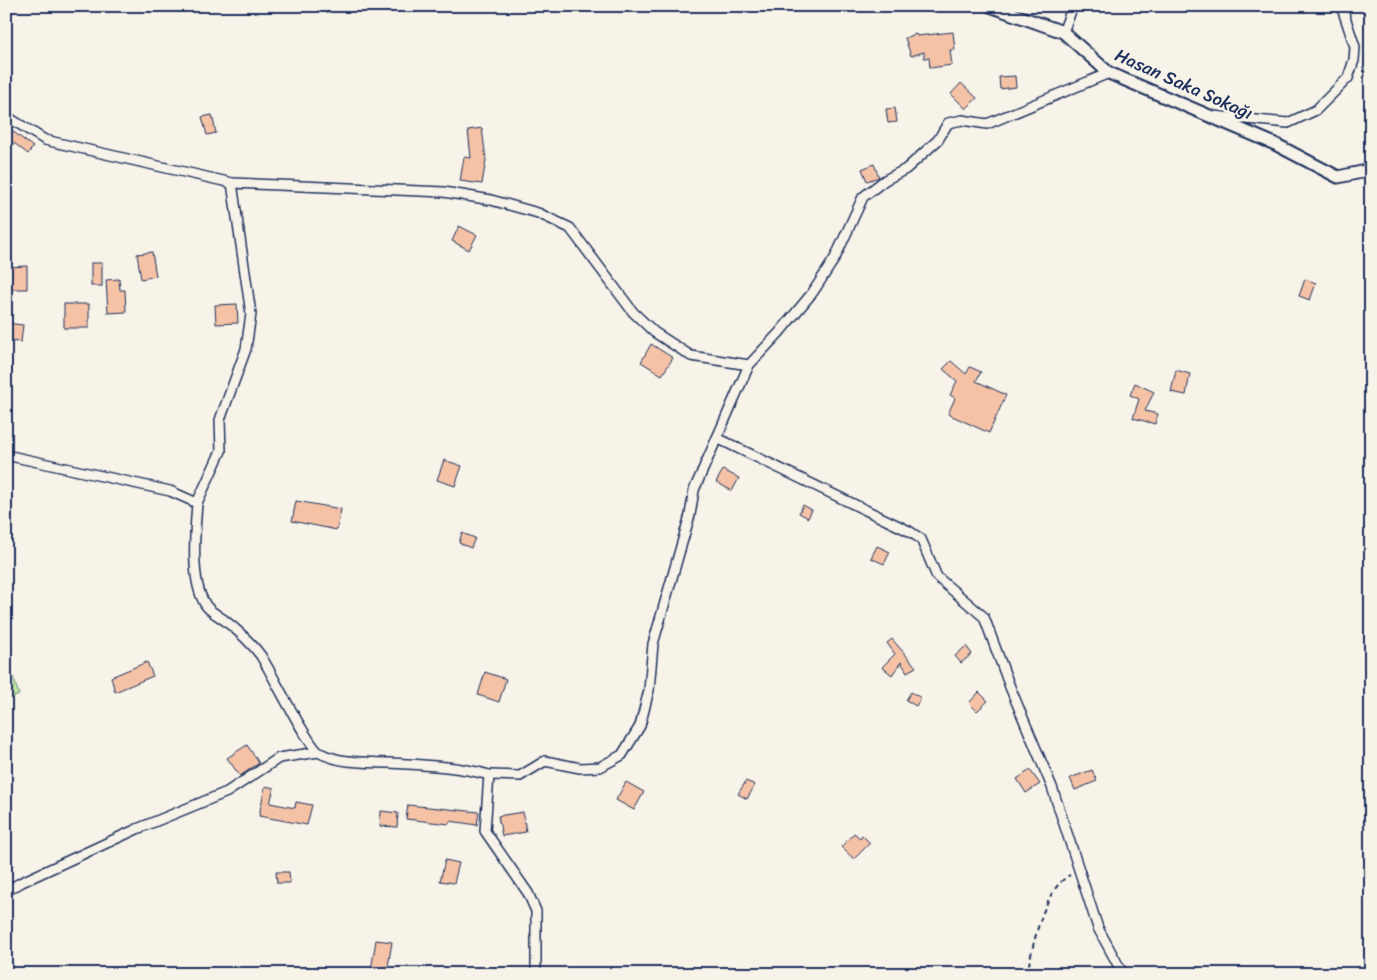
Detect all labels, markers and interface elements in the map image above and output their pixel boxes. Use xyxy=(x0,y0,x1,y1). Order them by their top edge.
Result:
street label: Hasan Saka Sokağı xyxy=(1110,39,1258,129)

